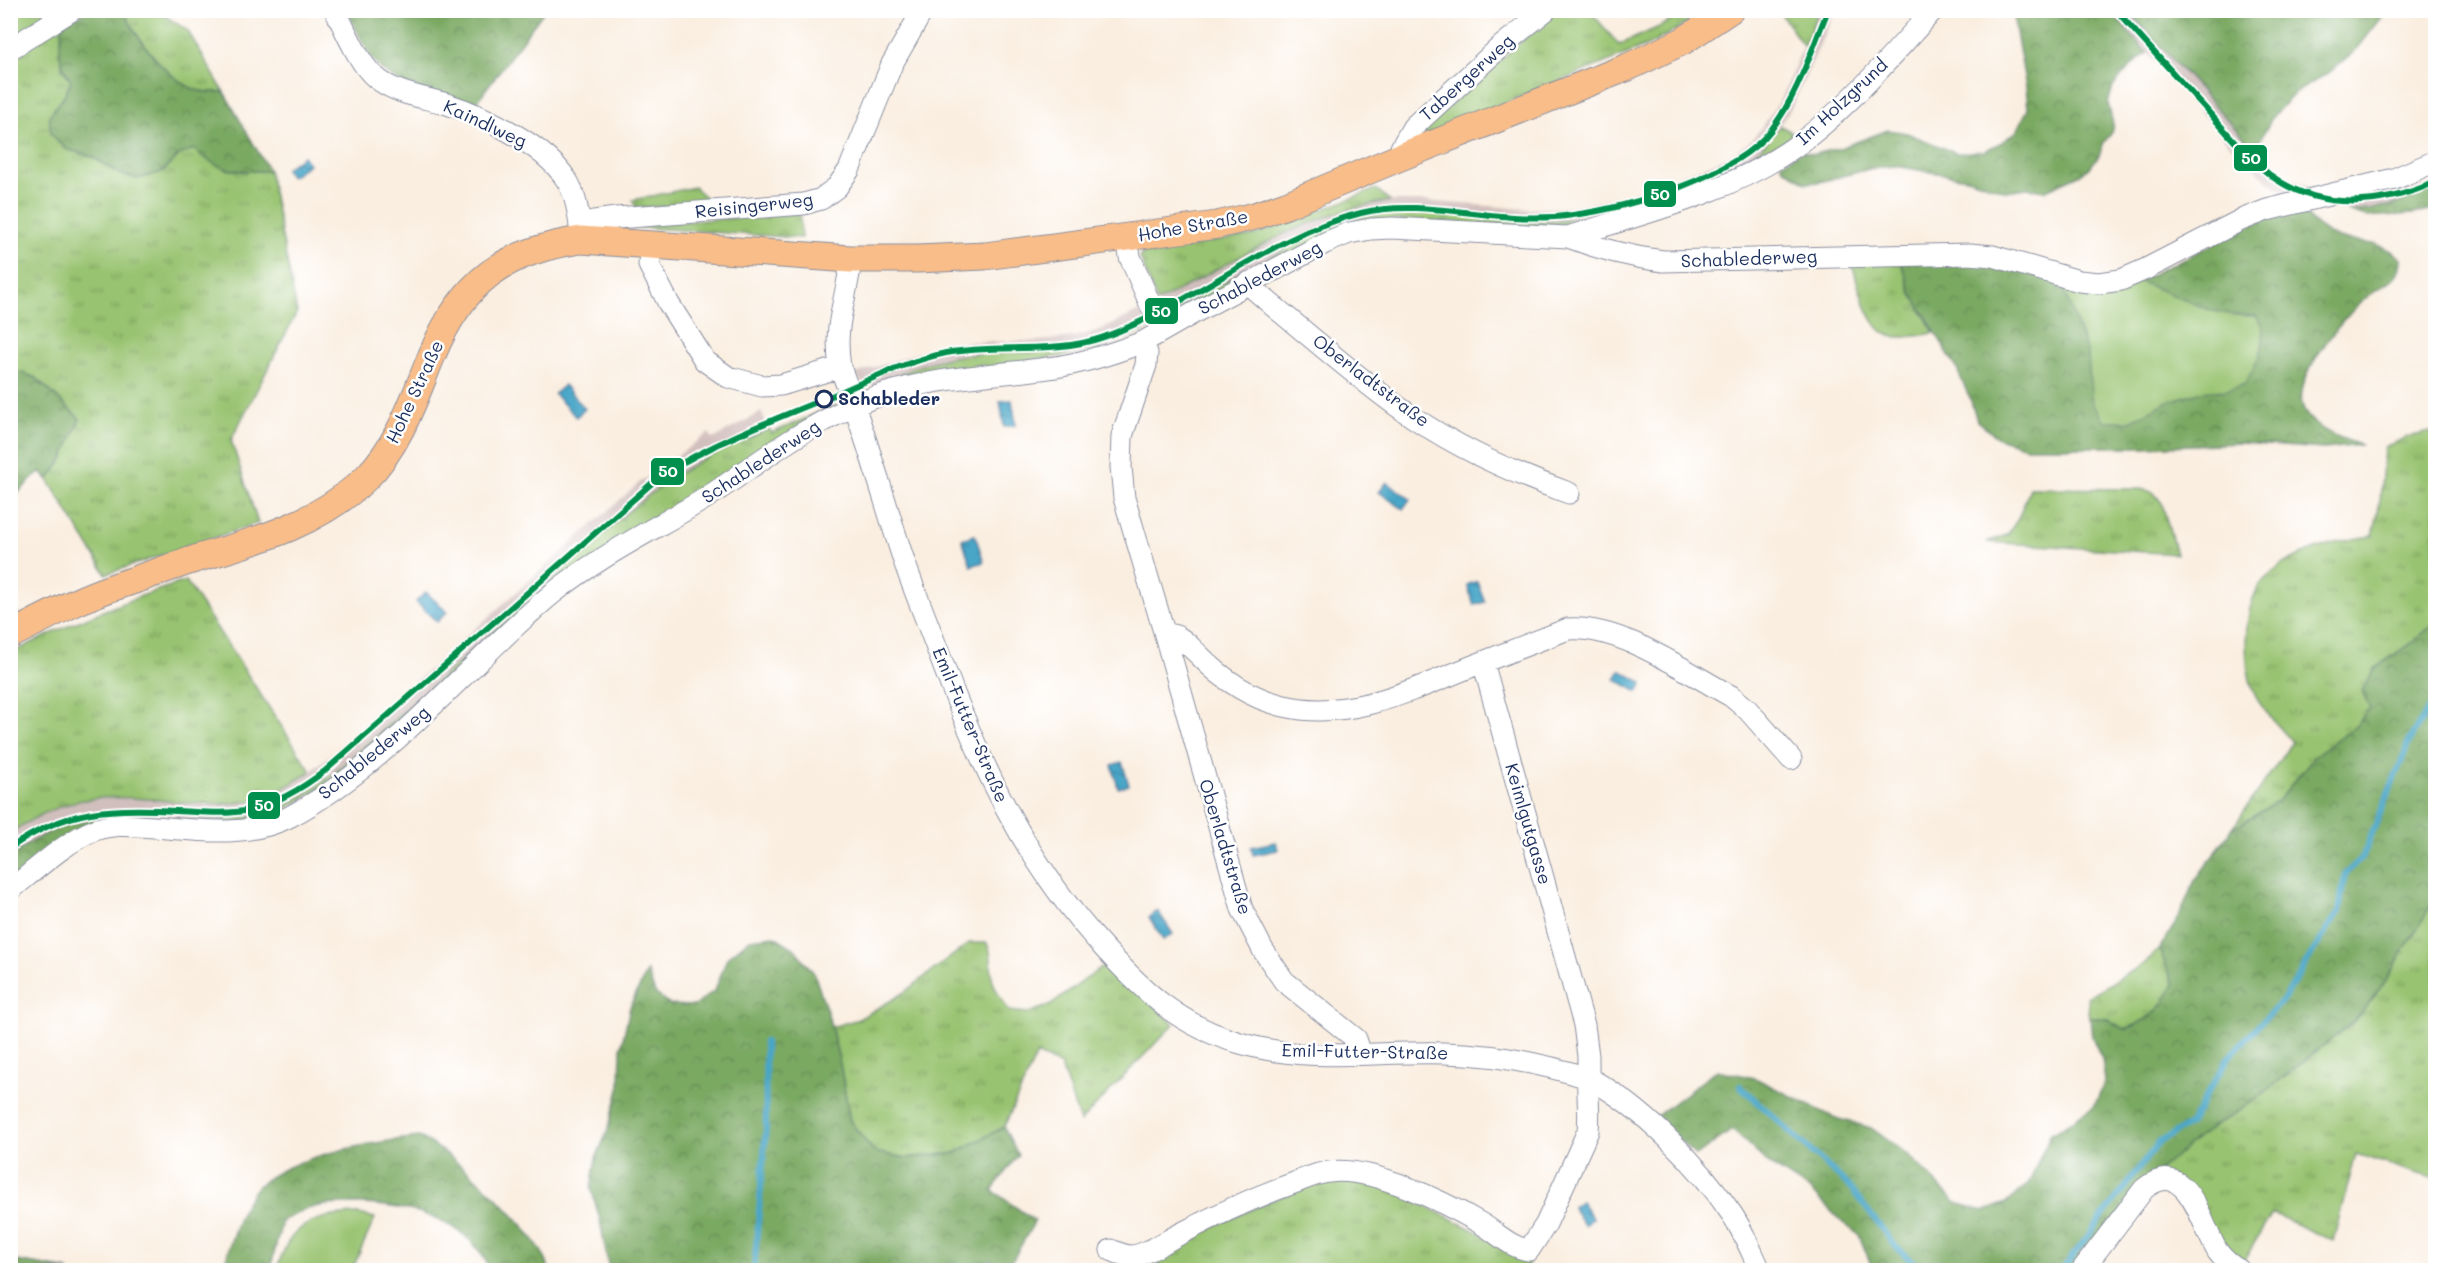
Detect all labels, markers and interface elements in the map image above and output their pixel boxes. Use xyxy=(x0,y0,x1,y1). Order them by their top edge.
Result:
street label: Tabergerweg xyxy=(1414,29,1519,126)
street label: Im Holzgrund xyxy=(1790,53,1892,150)
street label: Kaindlweg xyxy=(440,93,531,153)
line badge: 50 xyxy=(2233,144,2268,172)
text: 50 xyxy=(2241,147,2261,168)
line badge: 50 xyxy=(1643,180,1677,208)
text: 50 xyxy=(1650,183,1670,204)
street label: Reisingerweg xyxy=(694,187,814,223)
street label: Hohe Straße xyxy=(1136,204,1250,247)
street label: Schablederweg xyxy=(1194,235,1325,320)
street label: Schablederweg xyxy=(1680,244,1818,272)
line badge: 50 xyxy=(1144,297,1179,325)
text: 50 xyxy=(1151,300,1171,321)
street label: Oberladtstraße xyxy=(1308,328,1435,432)
street label: Hohe Straße xyxy=(380,336,449,447)
place label: Schableder xyxy=(838,386,940,410)
marker: Schableder xyxy=(815,390,833,408)
street label: Schablederweg xyxy=(697,414,824,508)
line badge: 50 xyxy=(650,457,685,486)
text: 50 xyxy=(658,460,678,481)
street label: Emil-Futter-Straße xyxy=(927,643,1015,806)
street label: Schablederweg xyxy=(313,700,434,804)
street label: Keimlgutgasse xyxy=(1500,760,1558,887)
street label: Oberladtstraße xyxy=(1194,776,1258,917)
line badge: 50 xyxy=(247,791,281,820)
text: 50 xyxy=(254,794,274,815)
street label: Emil-Futter-Straße xyxy=(1281,1038,1449,1064)

